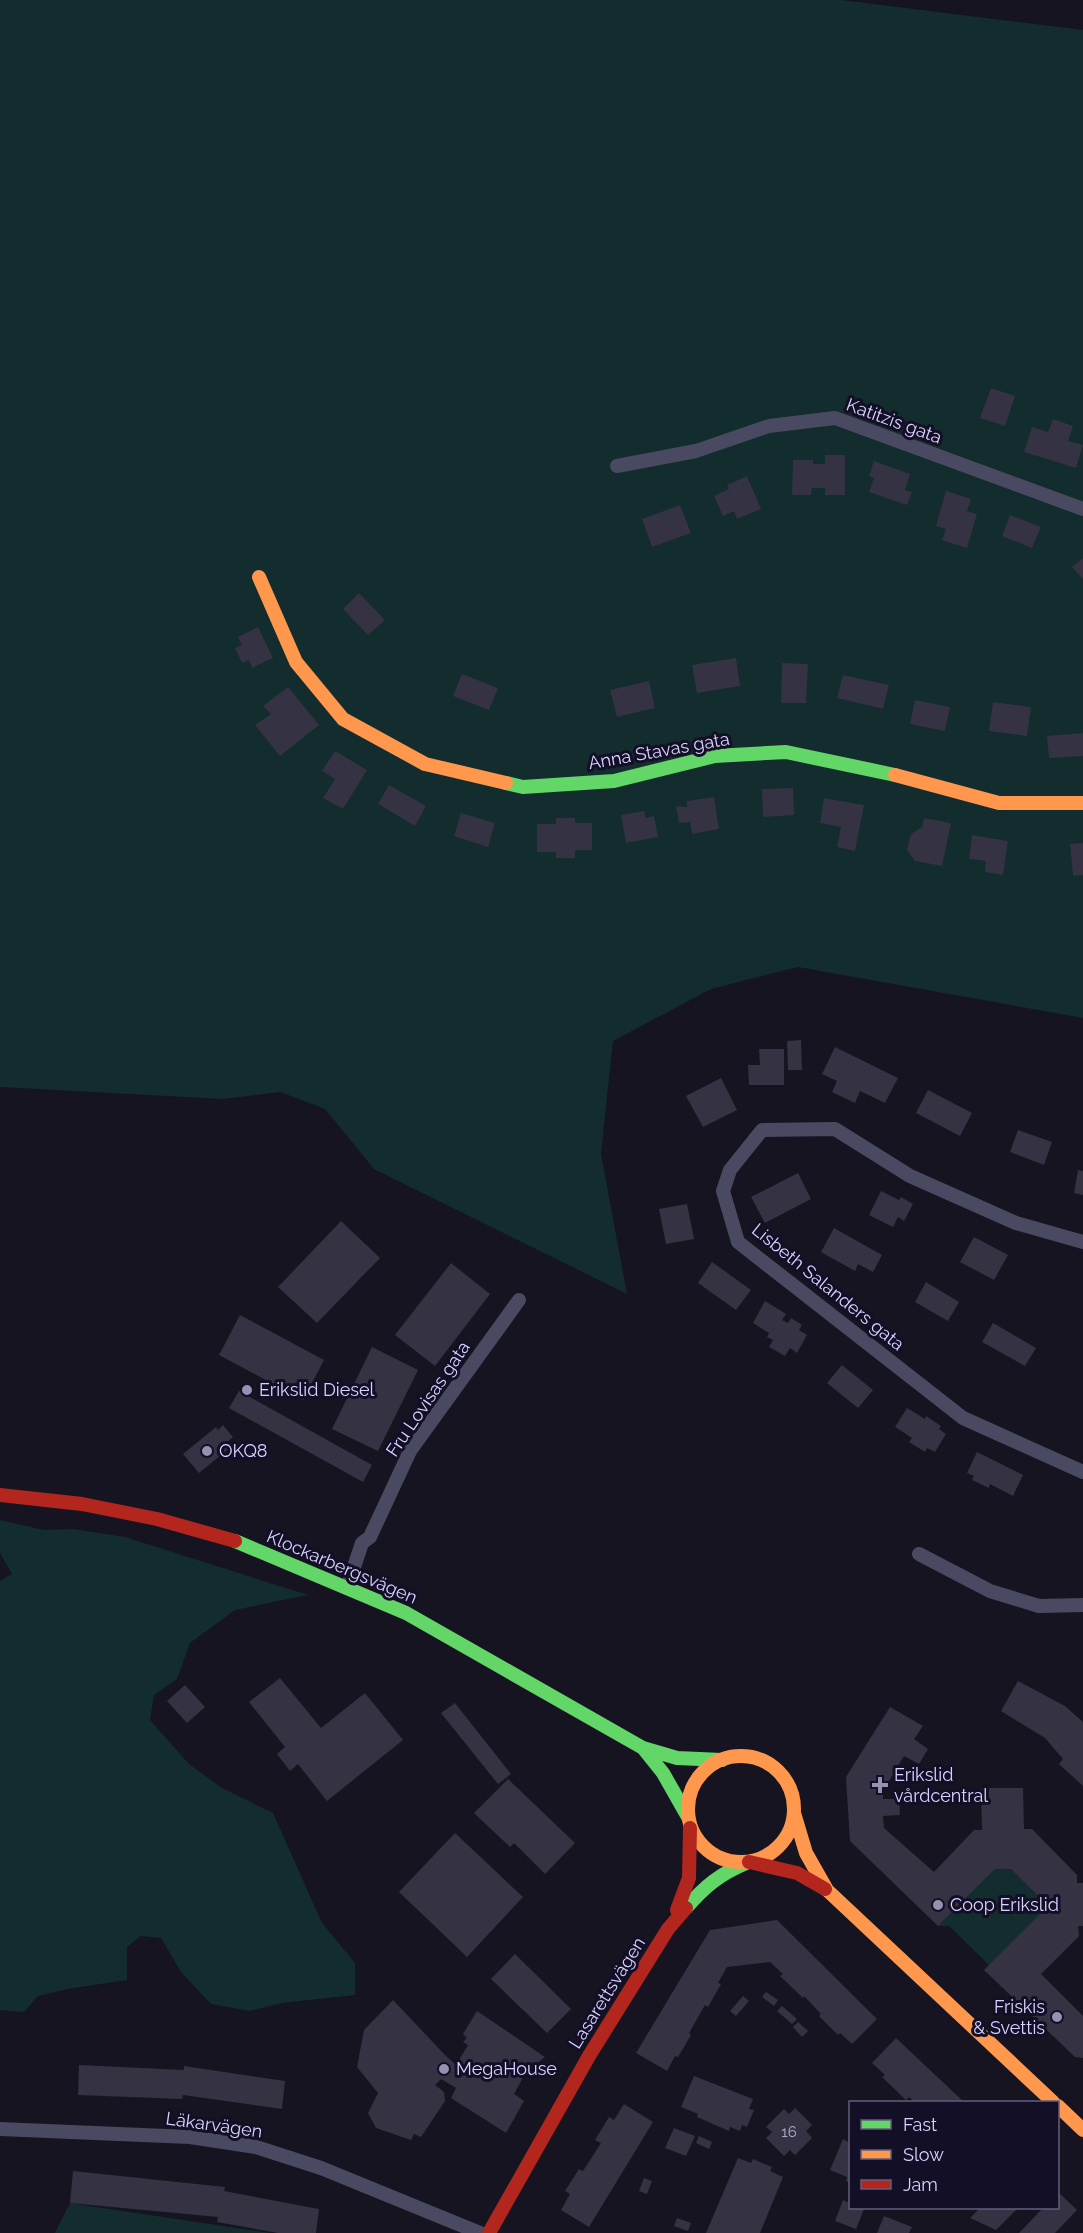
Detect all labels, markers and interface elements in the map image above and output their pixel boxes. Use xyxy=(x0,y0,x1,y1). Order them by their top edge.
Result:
street label: Katitzis gata xyxy=(844,394,945,448)
street label: Anna Stavas gata xyxy=(587,728,731,773)
street label: Lisbeth Salanders gata xyxy=(748,1219,909,1355)
street label: Fru Lovisas gata xyxy=(381,1337,474,1460)
place label: Erikslid Diesel xyxy=(259,1379,375,1400)
marker: Erikslid Diesel xyxy=(240,1383,254,1397)
place label: OKQ8 xyxy=(219,1440,268,1461)
marker: OKQ8 xyxy=(200,1444,214,1458)
street label: Klockarbergsvägen xyxy=(264,1525,421,1608)
place label: Erikslid vårdcentral xyxy=(894,1764,988,1806)
marker: Erikslid vårdcentral xyxy=(871,1776,889,1794)
place label: Coop Erikslid xyxy=(950,1894,1059,1915)
marker: Coop Erikslid xyxy=(931,1898,945,1912)
street label: Lasarettsvägen xyxy=(564,1933,649,2052)
place label: Friskis & Svettis xyxy=(973,1996,1045,2038)
marker: Friskis & Svettis xyxy=(1050,2010,1064,2024)
place label: MegaHouse xyxy=(456,2058,557,2079)
marker: MegaHouse xyxy=(437,2062,451,2076)
legend xyxy=(849,2101,1059,2209)
street label: Läkarvägen xyxy=(164,2107,264,2142)
text: Fast xyxy=(903,2114,937,2135)
house number: 16 xyxy=(781,2123,797,2141)
text: Slow xyxy=(903,2144,944,2165)
text: Jam xyxy=(903,2174,938,2195)

